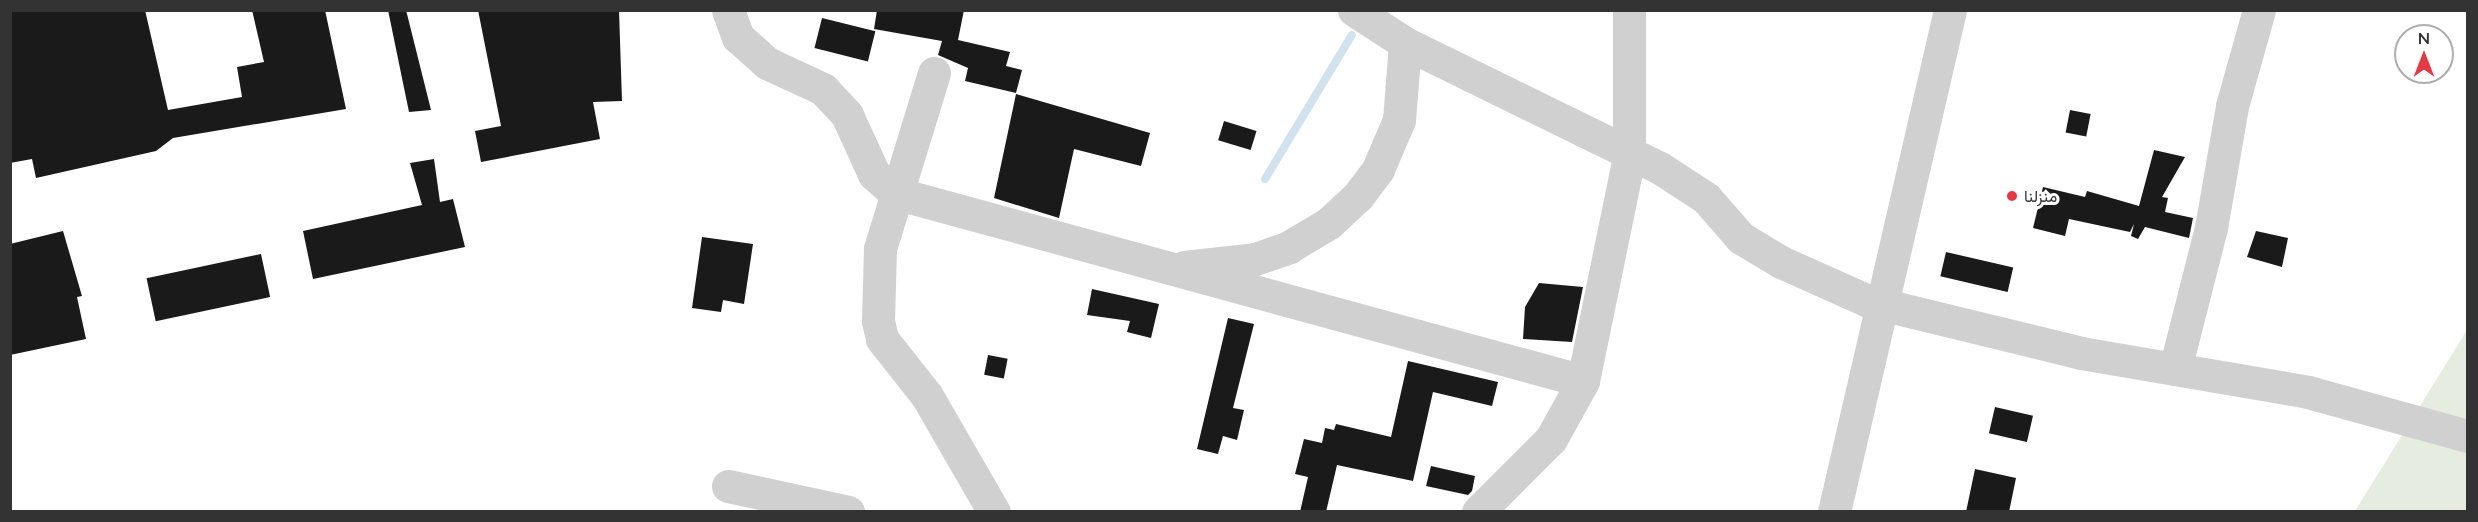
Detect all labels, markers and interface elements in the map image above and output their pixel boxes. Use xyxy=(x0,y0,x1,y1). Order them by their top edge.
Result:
north arrow xyxy=(2394,24,2454,84)
text: N xyxy=(2418,28,2430,47)
place label: منزلنا xyxy=(2024,186,2057,206)
marker: منزلنا xyxy=(2005,189,2019,203)

